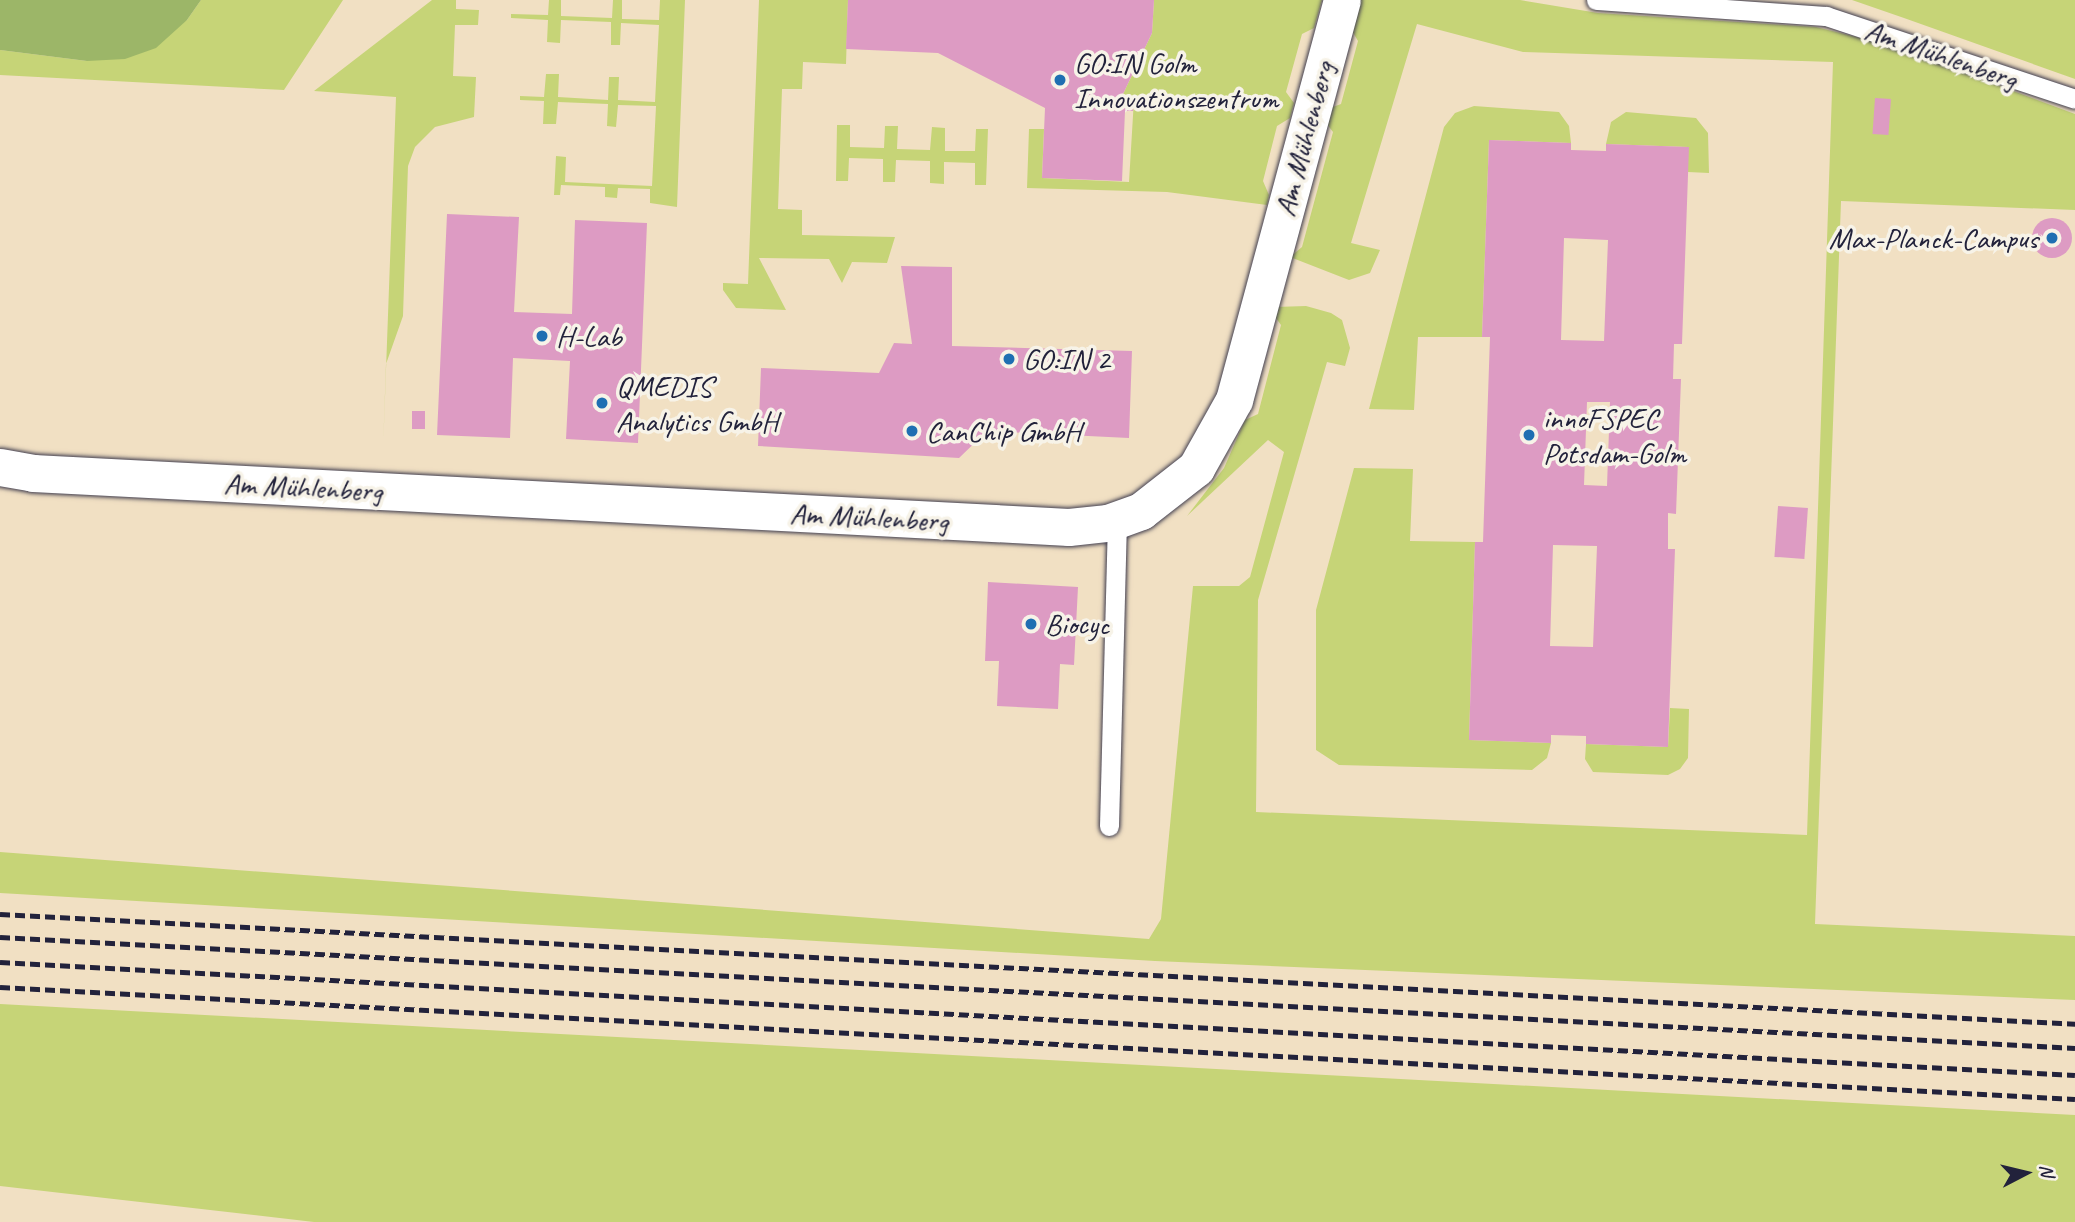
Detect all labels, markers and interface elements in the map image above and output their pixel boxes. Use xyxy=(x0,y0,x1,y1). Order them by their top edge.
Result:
street label: Am Mühlenberg xyxy=(1860,11,2022,97)
place label: GO:IN Golm Innovationszentrum xyxy=(1074,45,1278,116)
street label: Am Mühlenberg xyxy=(1266,58,1342,220)
marker: GO:IN Golm Innovationszentrum xyxy=(1052,72,1068,88)
place label: Max-Planck-Campus xyxy=(1829,220,2038,256)
marker: Max-Planck-Campus xyxy=(2044,230,2060,246)
place label: H-Lab xyxy=(556,318,622,354)
marker: H-Lab xyxy=(534,328,550,344)
place label: GO:IN 2 xyxy=(1023,341,1110,377)
marker: GO:IN 2 xyxy=(1001,351,1017,367)
place label: QMEDIS Analytics GmbH xyxy=(616,368,778,438)
marker: QMEDIS Analytics GmbH xyxy=(594,395,610,411)
place label: innoFSPEC Potsdam-Golm xyxy=(1543,400,1686,470)
place label: CanChip GmbH xyxy=(926,413,1081,449)
marker: CanChip GmbH xyxy=(904,423,920,439)
marker: innoFSPEC Potsdam-Golm xyxy=(1521,427,1537,443)
street label: Am Mühlenberg xyxy=(223,465,383,509)
street label: Am Mühlenberg xyxy=(789,495,949,539)
place label: Biocyc xyxy=(1045,606,1109,642)
marker: Biocyc xyxy=(1023,616,1039,632)
north arrow xyxy=(1991,1138,2061,1208)
text: N xyxy=(2034,1163,2059,1178)

